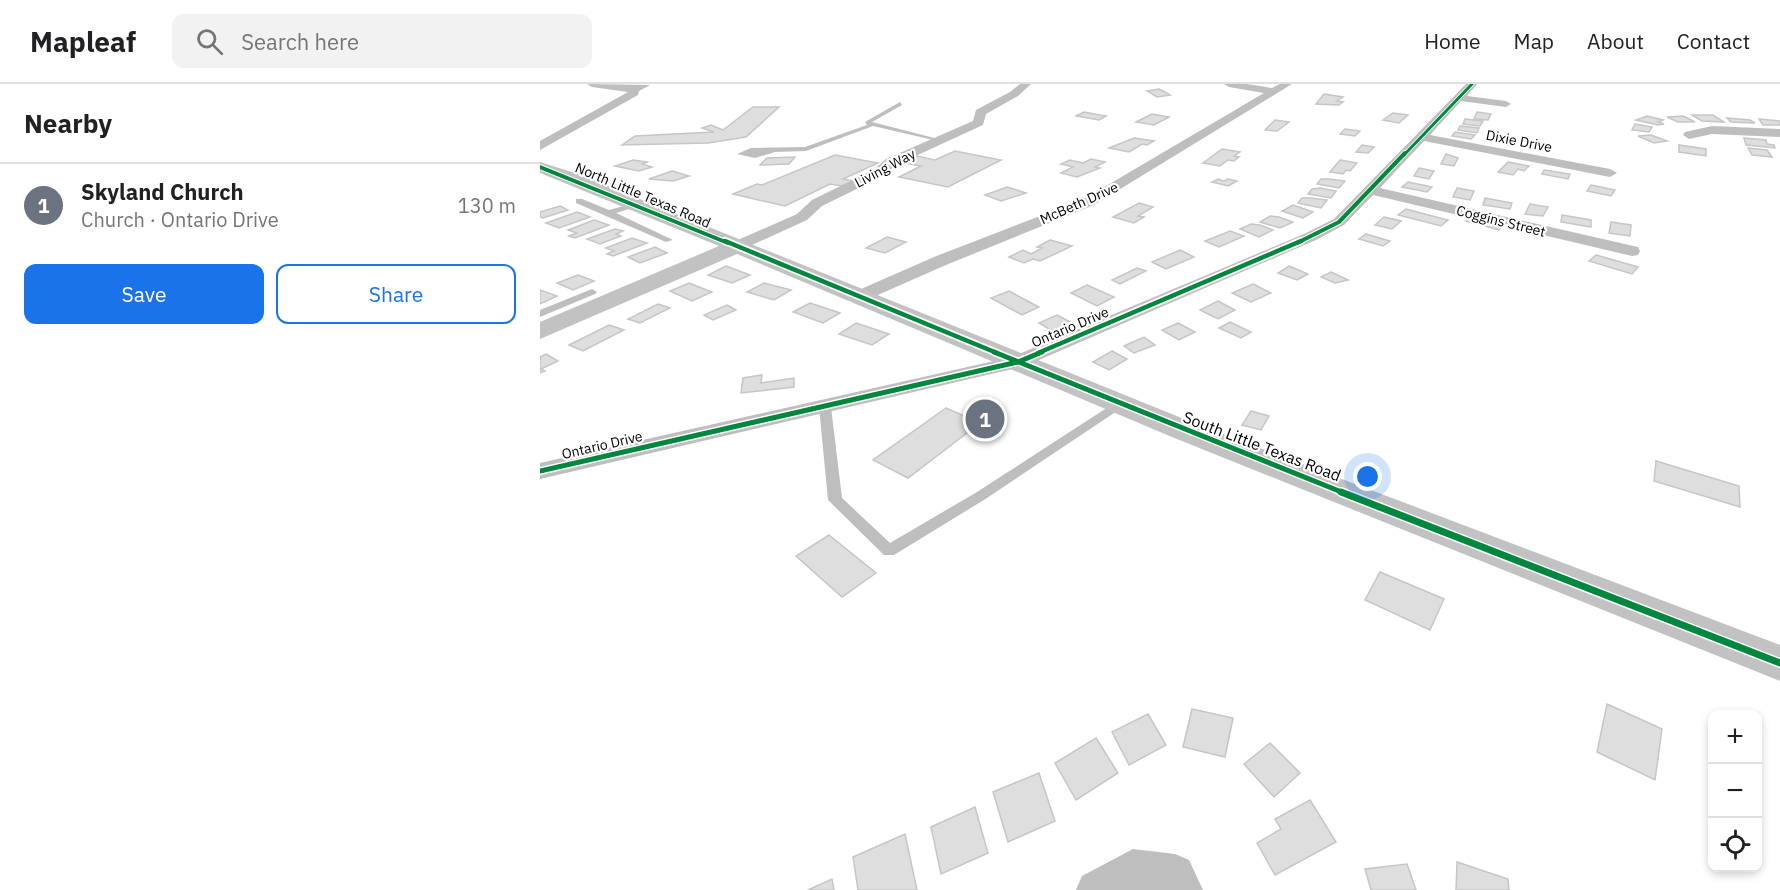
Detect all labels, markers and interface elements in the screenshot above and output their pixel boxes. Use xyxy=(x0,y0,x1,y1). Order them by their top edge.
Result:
search box xyxy=(172,14,592,68)
text: Mapleaf xyxy=(30,23,136,60)
icon: search xyxy=(193,25,226,58)
text: Search here xyxy=(241,27,359,56)
text: Home xyxy=(1424,27,1481,55)
text: Map xyxy=(1514,27,1554,55)
text: About xyxy=(1587,27,1644,55)
text: Contact xyxy=(1677,27,1750,55)
text: Nearby xyxy=(24,106,112,140)
street label: Dixie Drive xyxy=(1484,126,1554,156)
street label: Living Way xyxy=(852,144,918,192)
street label: North Little Texas Road xyxy=(572,158,714,232)
text: Skyland Church xyxy=(81,177,244,206)
street label: McBeth Drive xyxy=(1037,178,1121,228)
text: 1 xyxy=(38,192,50,219)
text: 130 m xyxy=(458,192,516,219)
street label: Coggins Street xyxy=(1455,201,1548,241)
text: Church · Ontario Drive xyxy=(81,206,279,233)
button: Save xyxy=(24,264,264,324)
button: Share xyxy=(276,264,516,324)
street label: Ontario Drive xyxy=(1028,302,1112,351)
pin: 1 xyxy=(966,396,1004,442)
street label: South Little Texas Road xyxy=(1180,407,1344,485)
street label: Ontario Drive xyxy=(560,427,645,463)
your location xyxy=(1353,462,1382,491)
map controls xyxy=(1708,710,1762,872)
button: + xyxy=(1708,710,1762,764)
button: − xyxy=(1708,764,1762,818)
button: locate xyxy=(1708,818,1762,872)

